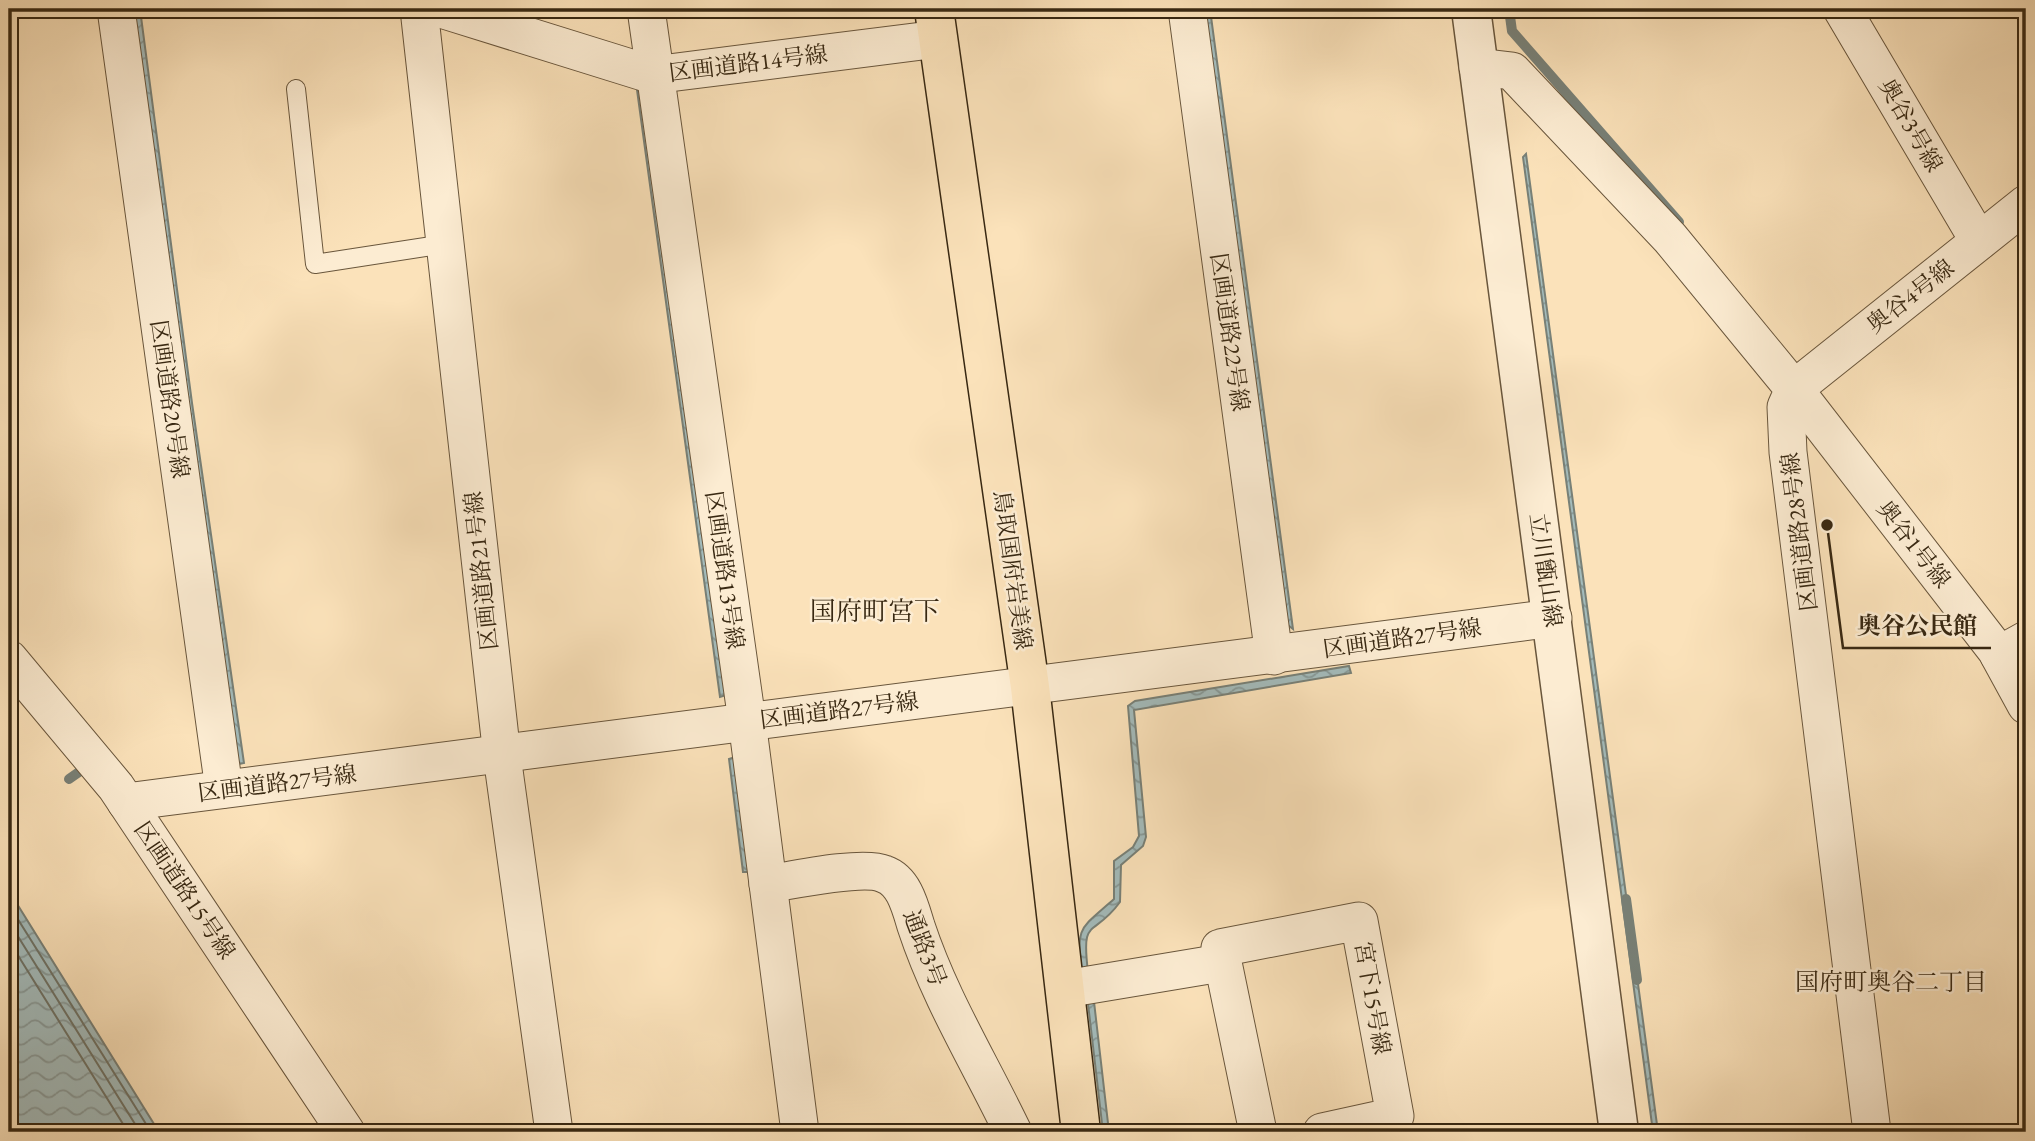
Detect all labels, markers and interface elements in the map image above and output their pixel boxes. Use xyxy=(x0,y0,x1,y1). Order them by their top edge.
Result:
street label: 区画道路14号線 xyxy=(667,38,829,88)
street label: 奥谷3号線 xyxy=(1872,73,1950,177)
street label: 区画道路22号線 xyxy=(1204,251,1256,413)
street label: 奥谷4号線 xyxy=(1860,252,1960,340)
street label: 区画道路20号線 xyxy=(144,318,196,480)
street label: 区画道路28号線 xyxy=(1774,451,1824,613)
street label: 鳥取国府岩美線 xyxy=(987,488,1039,652)
street label: 区画道路13号線 xyxy=(699,489,751,651)
street label: 区画道路21号線 xyxy=(458,490,504,652)
street label: 奥谷1号線 xyxy=(1870,494,1958,594)
street label: 立川甑山線 xyxy=(1523,511,1569,629)
district label: 国府町宮下 xyxy=(810,594,940,628)
callout: 奥谷公民館 xyxy=(1843,603,1991,648)
text: 奥谷公民館 xyxy=(1857,610,1977,641)
street label: 区画道路27号線 xyxy=(1321,612,1483,664)
street label: 区画道路27号線 xyxy=(758,685,920,735)
street label: 区画道路27号線 xyxy=(196,758,358,808)
street label: 区画道路15号線 xyxy=(128,815,242,965)
street label: 通路3号 xyxy=(897,905,953,991)
street label: 宮下15号線 xyxy=(1348,939,1398,1057)
district label: 国府町奥谷二丁目 xyxy=(1795,966,1987,997)

